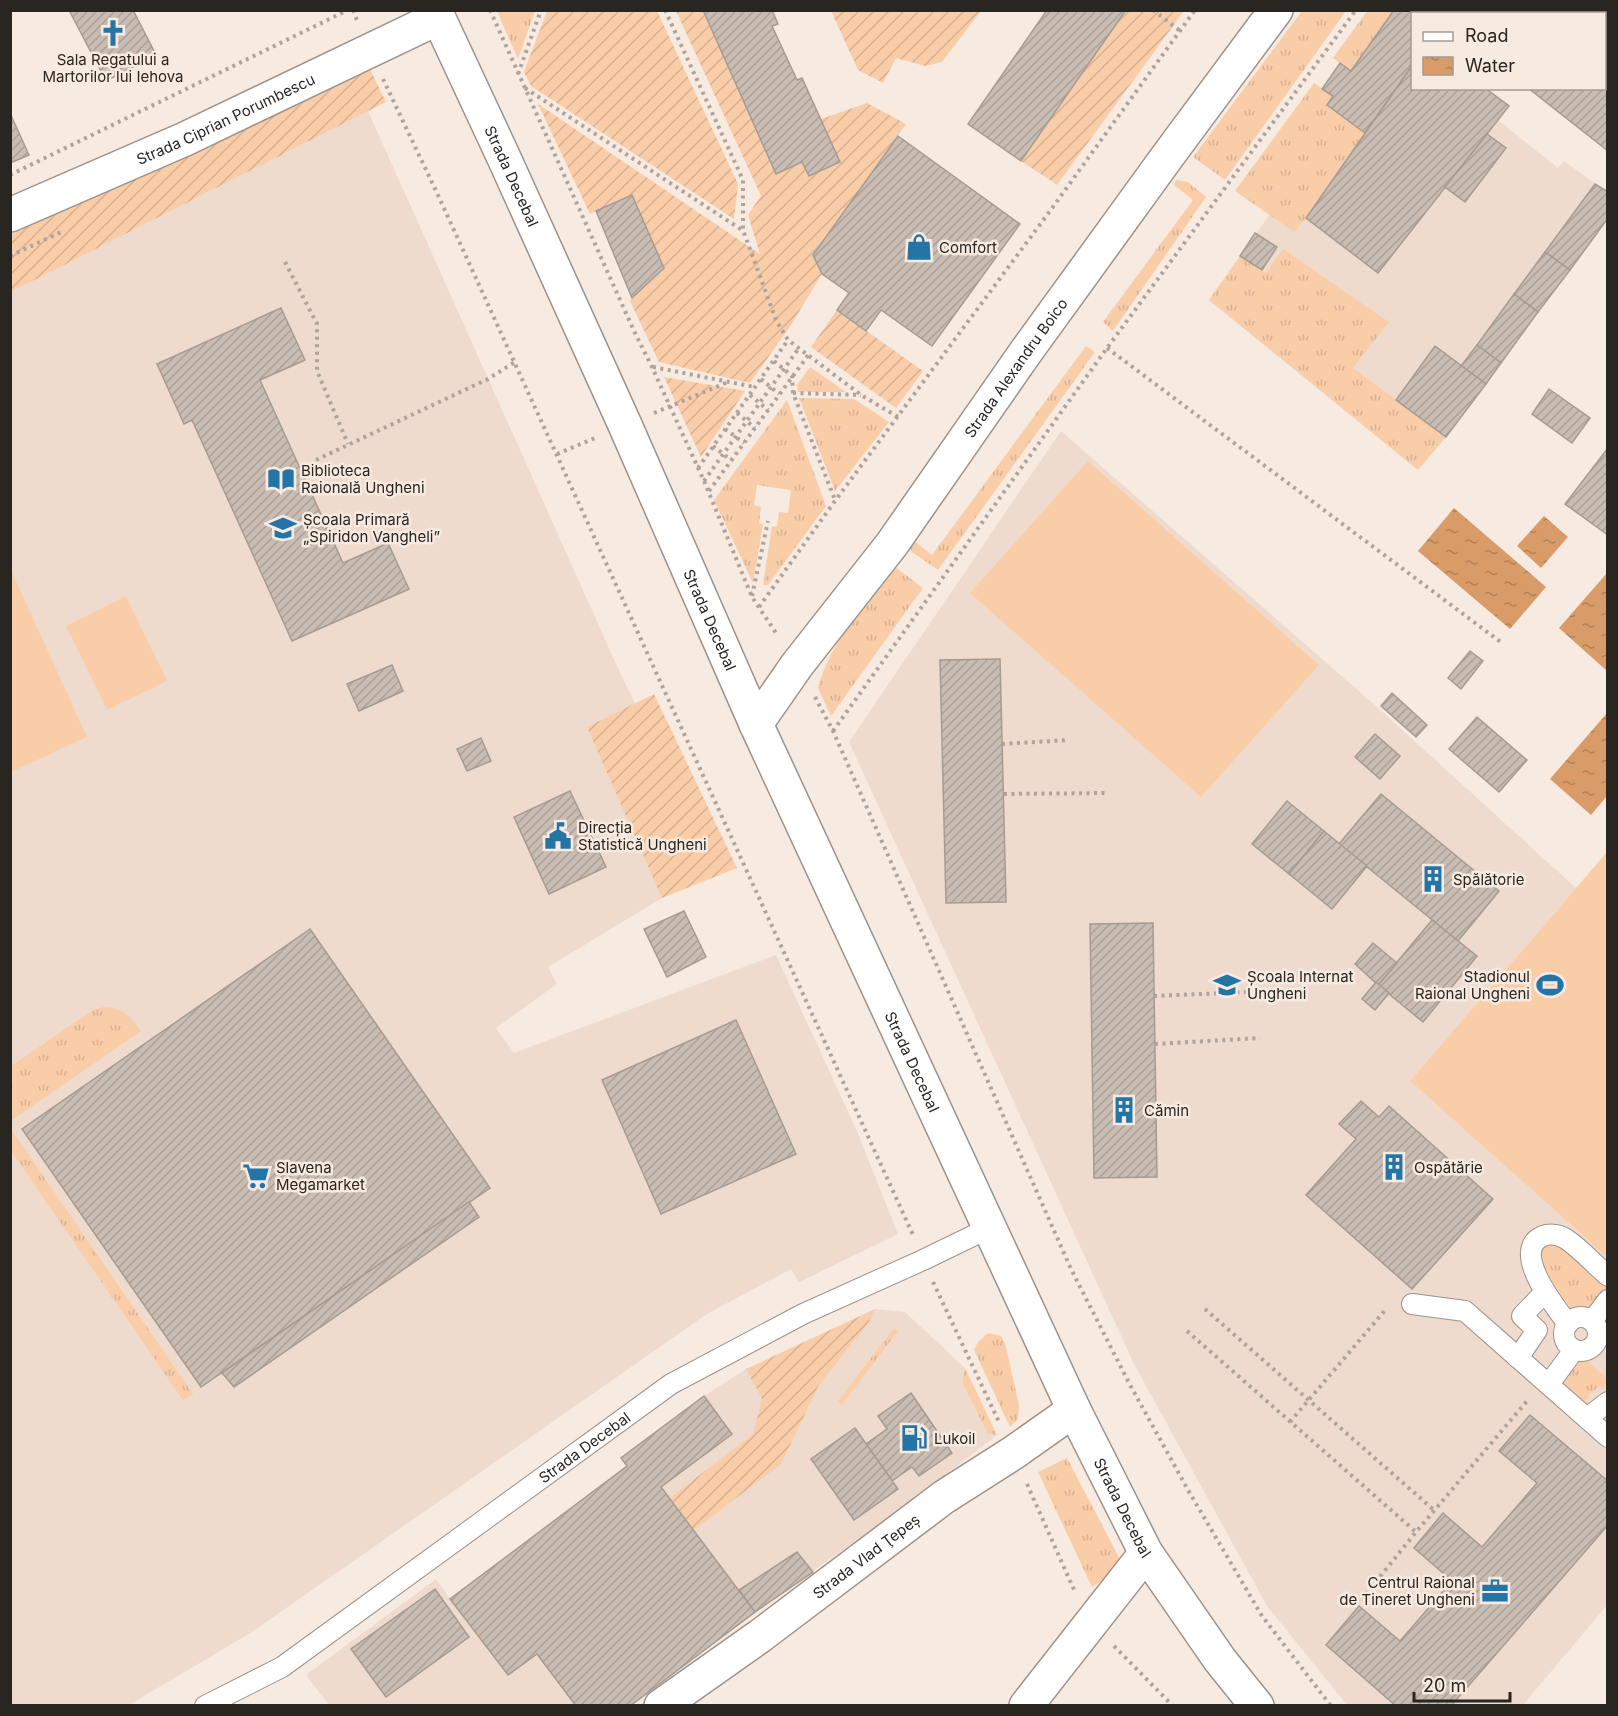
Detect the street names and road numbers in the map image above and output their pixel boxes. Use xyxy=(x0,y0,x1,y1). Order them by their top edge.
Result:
street label: Strada Ciprian Porumbescu xyxy=(133,69,318,169)
street label: Strada Decebal xyxy=(481,123,543,229)
street label: Strada Alexandru Boico xyxy=(960,294,1071,441)
street label: Strada Decebal xyxy=(680,566,741,673)
street label: Strada Decebal xyxy=(881,1008,944,1115)
street label: Strada Decebal xyxy=(535,1407,634,1487)
street label: Strada Decebal xyxy=(1090,1454,1156,1561)
street label: Strada Vlad Ţepeș xyxy=(809,1509,923,1603)

